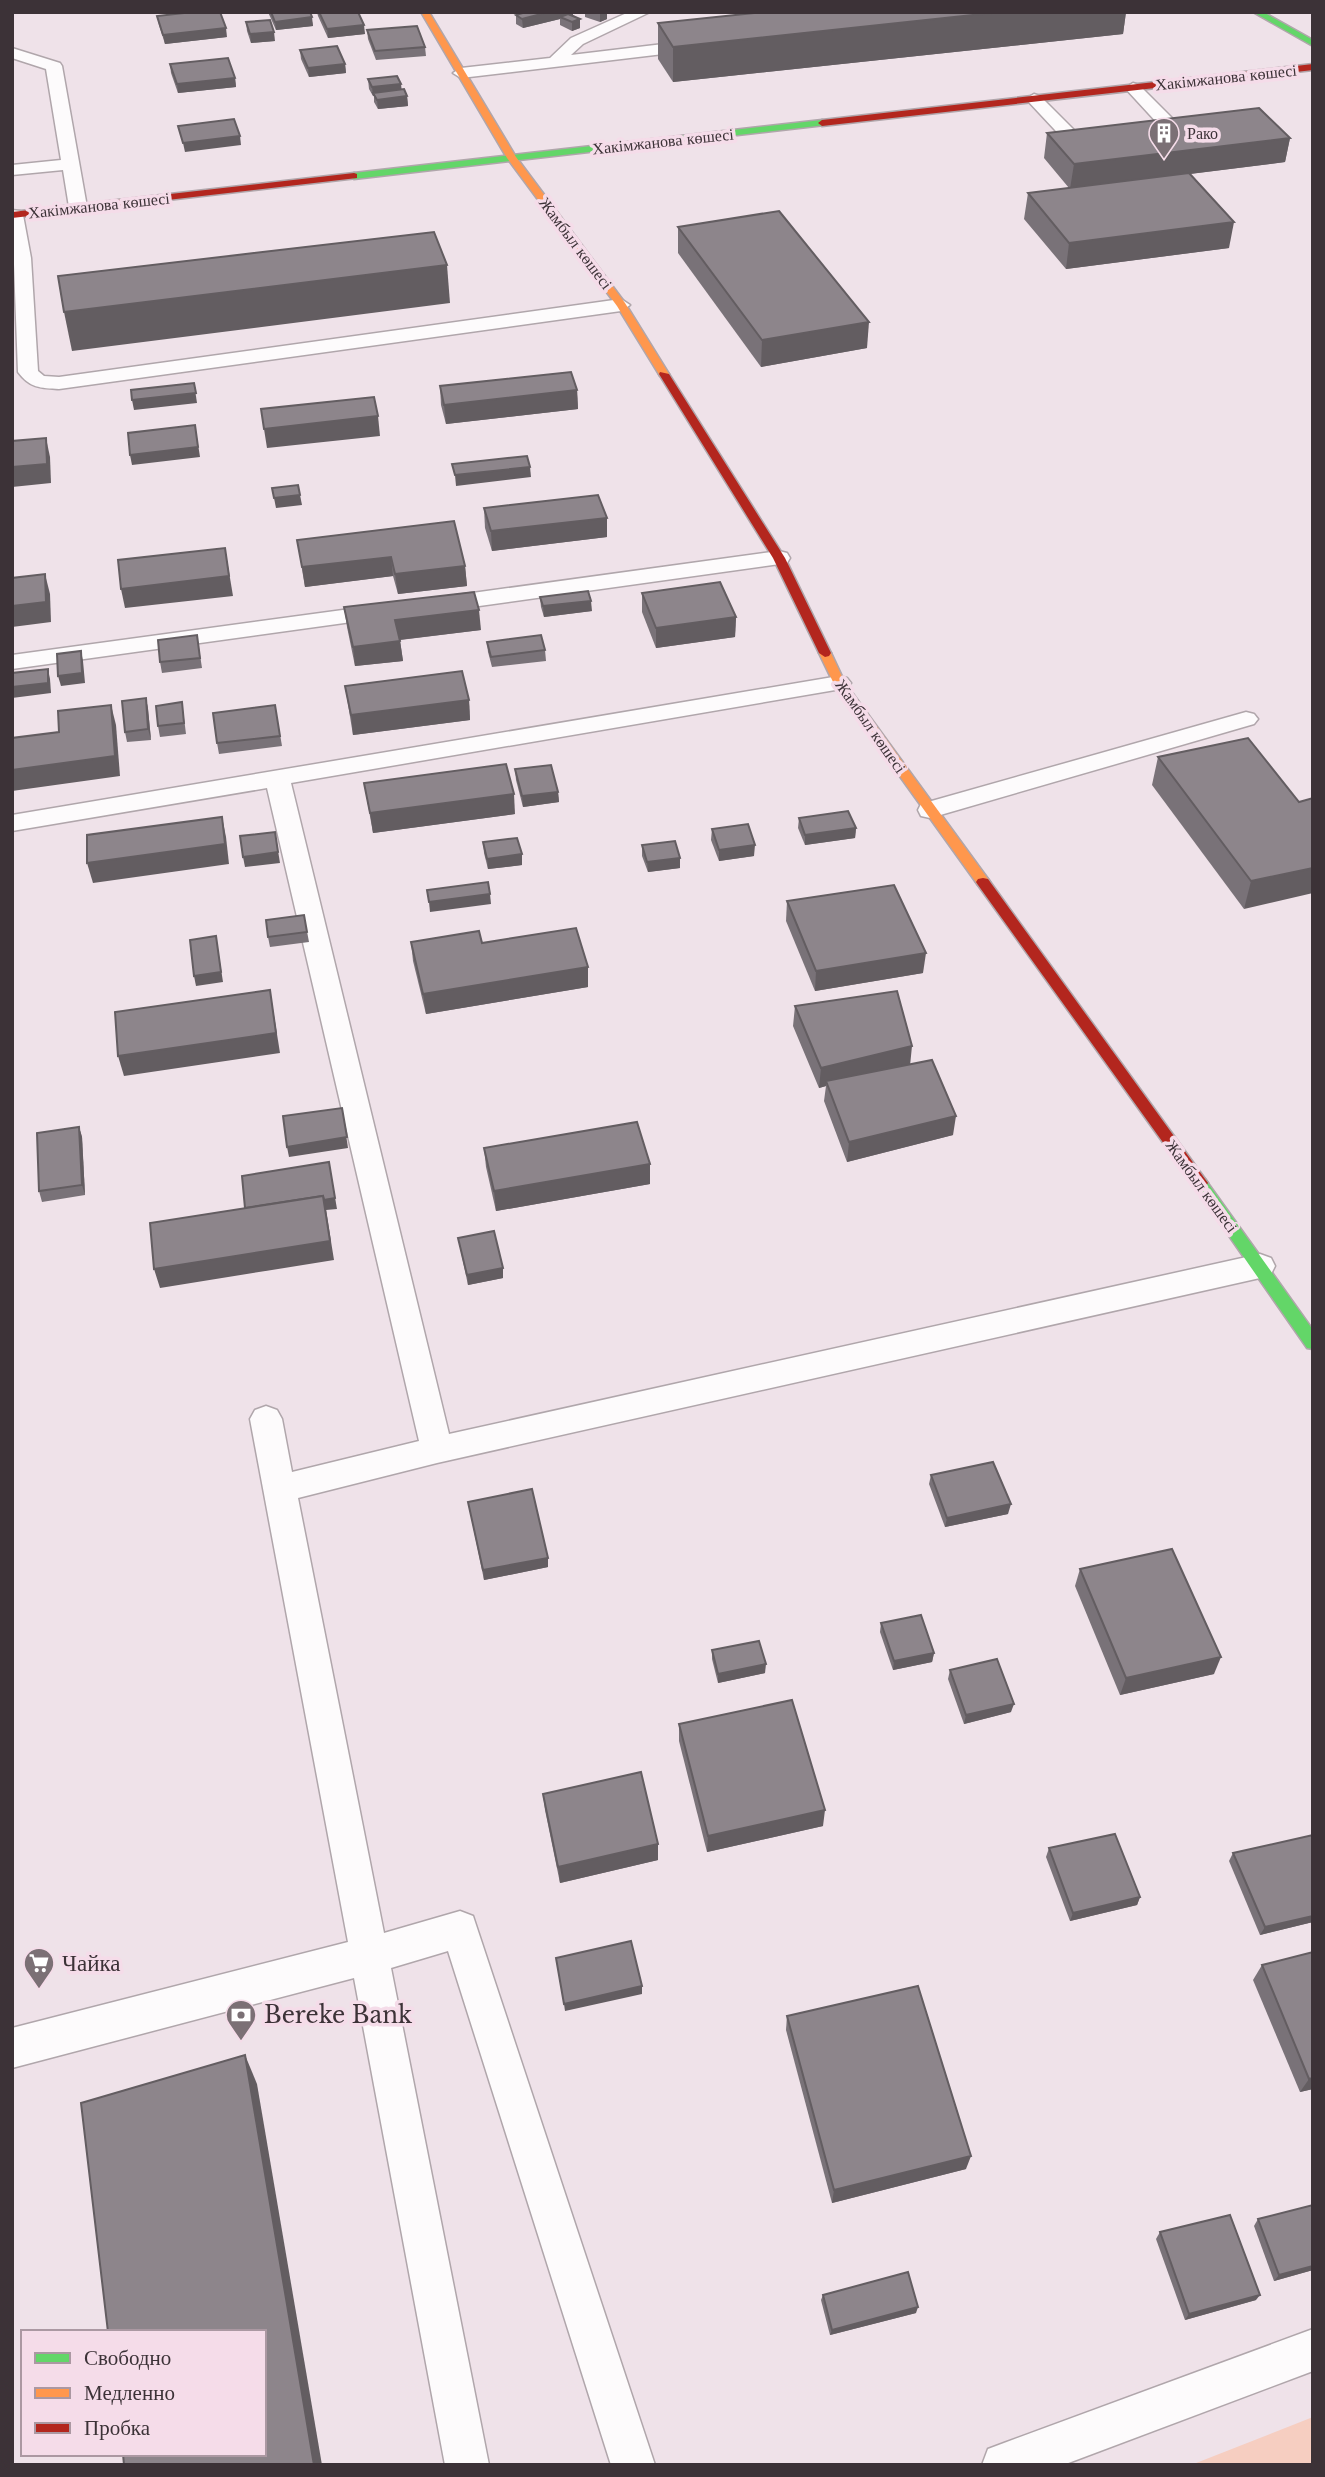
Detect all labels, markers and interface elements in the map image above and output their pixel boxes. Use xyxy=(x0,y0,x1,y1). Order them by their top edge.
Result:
street label: Хакімжанова көшесі xyxy=(1154,60,1298,94)
building icon: Рако xyxy=(1147,116,1181,160)
place label: Рако xyxy=(1187,123,1218,143)
street label: Хакімжанова көшесі xyxy=(591,124,735,158)
street label: Хакімжанова көшесі xyxy=(27,188,171,222)
street label: Жамбыл көшесі xyxy=(535,193,617,293)
street label: Жамбыл көшесі xyxy=(831,675,911,777)
street label: Жамбыл көшесі xyxy=(1162,1136,1243,1237)
supermarket icon: Чайка xyxy=(22,1946,56,1990)
place label: Чайка xyxy=(62,1949,121,1977)
bank icon: Bereke Bank xyxy=(224,1998,258,2042)
place label: Bereke Bank xyxy=(264,2001,413,2029)
legend xyxy=(21,2330,266,2456)
text: Свободно xyxy=(84,2345,171,2371)
text: Медленно xyxy=(84,2380,175,2406)
text: Пробка xyxy=(84,2415,151,2441)

